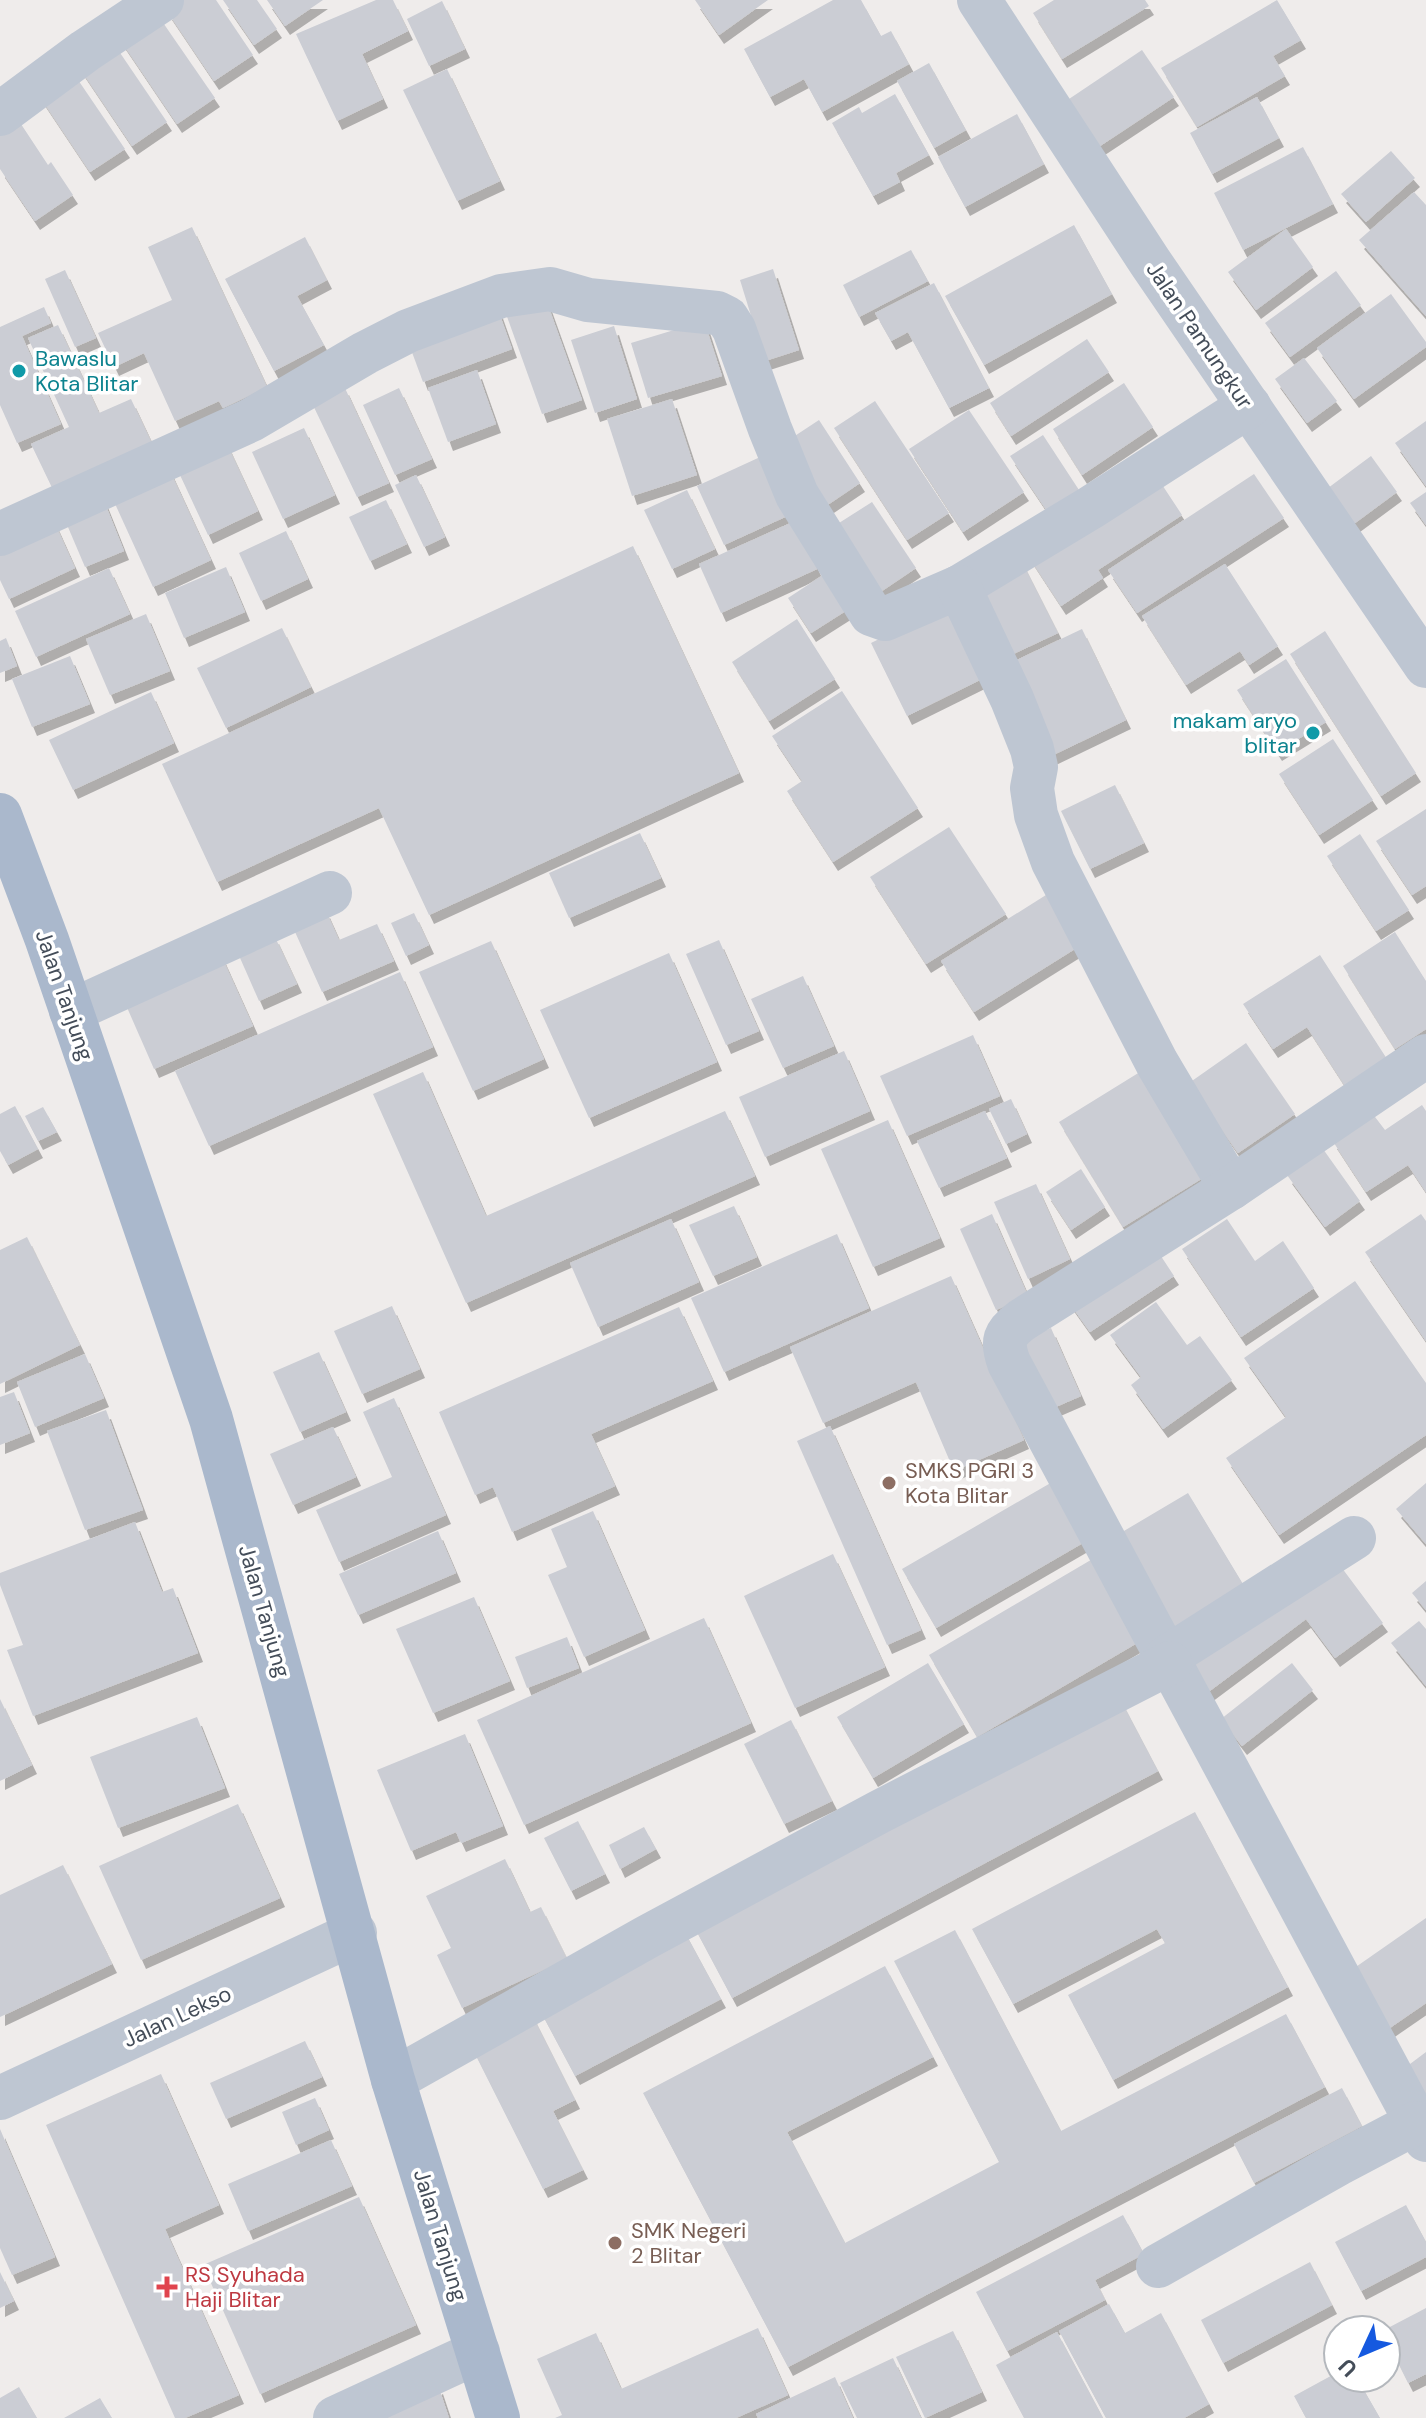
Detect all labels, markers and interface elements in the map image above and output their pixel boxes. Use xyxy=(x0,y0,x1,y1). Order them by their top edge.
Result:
street label: Jalan Pamungkur xyxy=(1140,256,1260,414)
place label: Bawaslu Kota Blitar xyxy=(35,344,138,398)
marker: Bawaslu Kota Blitar xyxy=(10,362,28,380)
place label: makam aryo blitar xyxy=(1173,706,1297,760)
marker: makam aryo blitar xyxy=(1304,724,1322,742)
street label: Jalan Tanjung xyxy=(29,926,100,1064)
place label: SMKS PGRI 3 Kota Blitar xyxy=(905,1456,1034,1510)
marker: SMKS PGRI 3 Kota Blitar xyxy=(880,1474,898,1492)
street label: Jalan Tanjung xyxy=(232,1542,297,1681)
street label: Jalan Lekso xyxy=(118,1979,236,2054)
street label: Jalan Tanjung xyxy=(407,2166,474,2305)
place label: SMK Negeri 2 Blitar xyxy=(631,2216,746,2270)
marker: SMK Negeri 2 Blitar xyxy=(606,2234,624,2252)
place label: RS Syuhada Haji Blitar xyxy=(185,2260,305,2314)
marker: RS Syuhada Haji Blitar xyxy=(156,2276,178,2298)
north arrow xyxy=(1322,2314,1402,2394)
text: U xyxy=(1332,2352,1364,2383)

